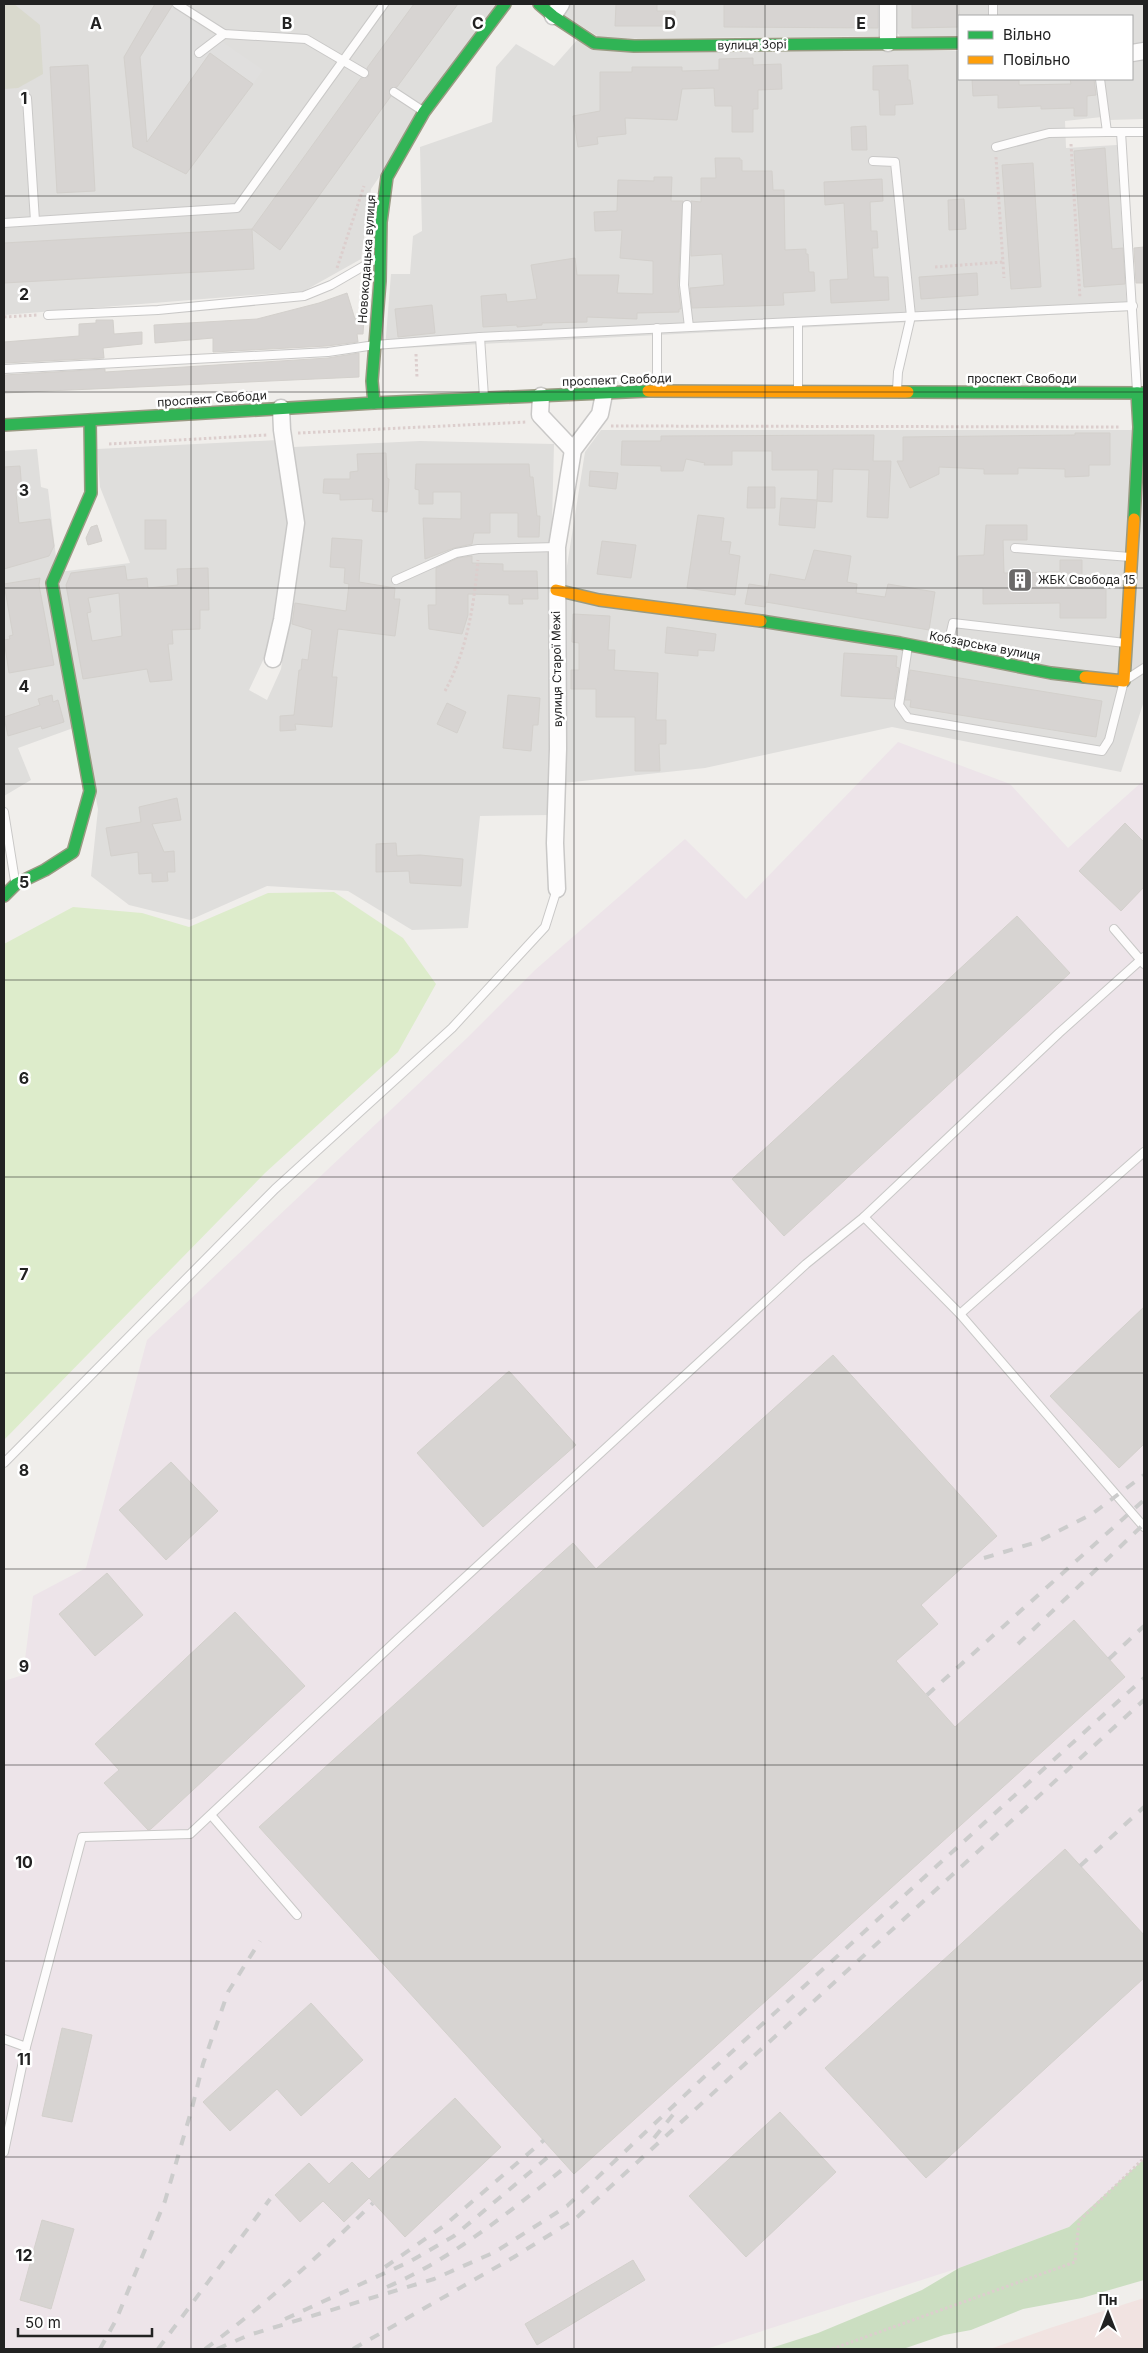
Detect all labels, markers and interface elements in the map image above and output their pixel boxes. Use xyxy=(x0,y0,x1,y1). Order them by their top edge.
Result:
text: A xyxy=(90,13,102,33)
text: B xyxy=(282,13,292,33)
text: C xyxy=(472,13,484,33)
text: D xyxy=(664,13,676,33)
text: E xyxy=(856,13,866,33)
legend xyxy=(958,15,1133,80)
text: Вільно xyxy=(1003,25,1051,44)
street label: вулиця Зорі xyxy=(717,36,787,53)
text: Повільно xyxy=(1003,50,1070,69)
text: 1 xyxy=(21,88,27,108)
street label: Новокодацька вулиця xyxy=(355,194,378,324)
text: 2 xyxy=(19,284,29,304)
street label: проспект Свободи xyxy=(562,370,672,389)
street label: проспект Свободи xyxy=(967,371,1077,386)
street label: проспект Свободи xyxy=(157,387,267,410)
text: 3 xyxy=(19,480,29,500)
building icon: ЖБК Свобода 15 xyxy=(1007,567,1033,593)
place label: ЖБК Свобода 15 xyxy=(1038,572,1136,587)
street label: вулиця Старої Межі xyxy=(548,611,565,727)
street label: Кобзарська вулиця xyxy=(928,627,1042,664)
text: 4 xyxy=(19,676,30,696)
text: 5 xyxy=(19,872,29,892)
text: 6 xyxy=(19,1068,29,1088)
text: 7 xyxy=(19,1264,29,1284)
text: 8 xyxy=(19,1460,29,1480)
text: 9 xyxy=(19,1656,29,1676)
text: 10 xyxy=(15,1852,33,1872)
text: 11 xyxy=(17,2049,31,2069)
text: 12 xyxy=(16,2245,32,2265)
north arrow xyxy=(1083,2288,1133,2338)
text: Пн xyxy=(1098,2291,1118,2308)
scale bar xyxy=(18,2306,151,2338)
text: 50 m xyxy=(25,2313,61,2332)

